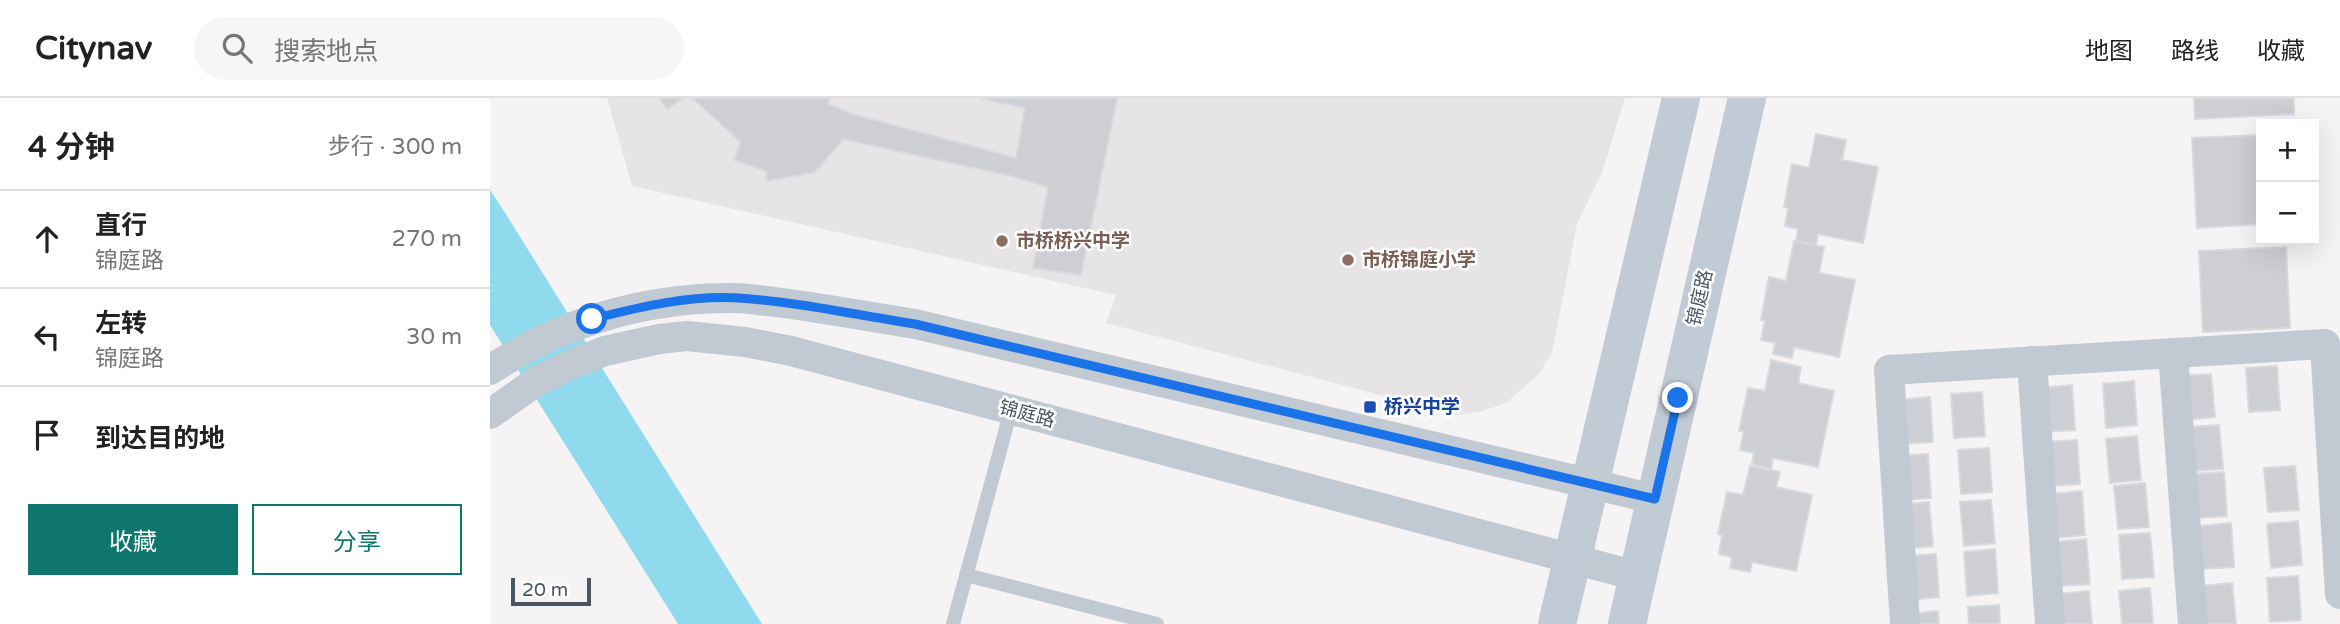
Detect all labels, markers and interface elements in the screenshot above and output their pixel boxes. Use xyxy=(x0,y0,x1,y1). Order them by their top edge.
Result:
search box xyxy=(194,17,684,80)
text: Citynav xyxy=(35,29,152,68)
icon: search xyxy=(218,29,256,67)
text: 搜索地点 xyxy=(274,36,378,67)
text: 地图 xyxy=(2085,37,2133,66)
text: 路线 xyxy=(2171,37,2219,66)
text: 收藏 xyxy=(2257,37,2305,66)
map controls xyxy=(2256,119,2319,245)
button: + xyxy=(2256,119,2319,182)
text: 4 分钟 xyxy=(28,129,115,166)
text: 步行 · 300 m xyxy=(328,133,462,161)
button: − xyxy=(2256,182,2319,245)
text: 直行 xyxy=(95,210,147,241)
icon: ahead xyxy=(28,220,66,258)
text: 270 m xyxy=(392,225,462,253)
place label: 市桥桥兴中学 xyxy=(1016,230,1130,252)
marker: 市桥桥兴中学 xyxy=(994,233,1010,249)
text: 锦庭路 xyxy=(95,247,164,275)
place label: 市桥锦庭小学 xyxy=(1362,249,1476,271)
marker: 市桥锦庭小学 xyxy=(1340,252,1356,268)
street label: 锦庭路 xyxy=(1683,268,1717,328)
route start xyxy=(576,303,607,334)
text: 左转 xyxy=(95,308,147,339)
icon: left xyxy=(28,318,66,356)
text: 30 m xyxy=(406,323,462,351)
text: 锦庭路 xyxy=(95,345,164,373)
route end xyxy=(1662,382,1693,413)
street label: 锦庭路 xyxy=(997,396,1057,432)
place label: 桥兴中学 xyxy=(1384,396,1460,418)
marker: 桥兴中学 xyxy=(1362,399,1378,415)
icon: arrive xyxy=(28,416,66,454)
text: 到达目的地 xyxy=(95,423,225,454)
button: 收藏 xyxy=(28,504,238,575)
button: 分享 xyxy=(252,504,462,575)
scale bar xyxy=(511,575,592,607)
text: 20 m xyxy=(522,579,568,601)

